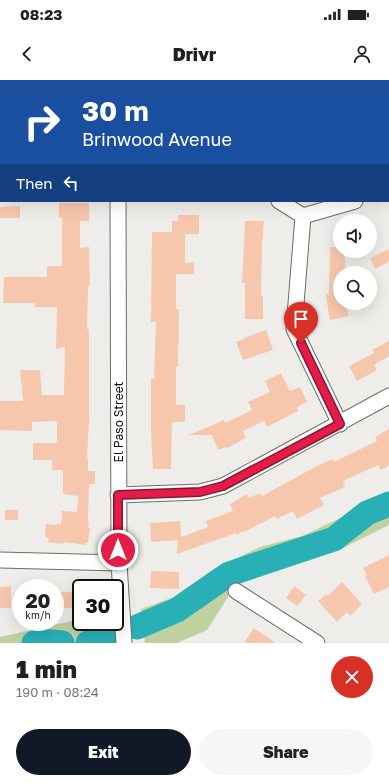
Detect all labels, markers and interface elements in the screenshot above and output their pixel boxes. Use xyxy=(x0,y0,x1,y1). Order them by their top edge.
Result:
text: 08:23 xyxy=(20,5,62,23)
icon: back xyxy=(16,43,38,65)
text: Drivr xyxy=(173,43,216,65)
icon: person xyxy=(351,43,373,65)
text: 30 m xyxy=(82,94,149,127)
icon: right xyxy=(16,96,68,148)
text: Brinwood Avenue xyxy=(82,128,232,150)
icon: left xyxy=(60,172,82,194)
text: Then xyxy=(16,174,52,192)
map controls xyxy=(333,214,377,310)
button: sound xyxy=(333,214,377,258)
button: search xyxy=(333,266,377,310)
pin xyxy=(284,302,318,343)
icon: arrive xyxy=(290,308,312,330)
street label: El Paso Street xyxy=(111,381,126,462)
position arrow xyxy=(97,529,139,571)
speed limit sign: 30 xyxy=(72,579,124,631)
text: 20 xyxy=(25,588,51,612)
text: km/h xyxy=(25,609,51,621)
text: 1 min xyxy=(16,654,77,683)
button: close xyxy=(331,656,373,698)
text: 190 m · 08:24 xyxy=(16,684,99,700)
button: Exit xyxy=(16,729,191,775)
button: Share xyxy=(199,729,373,775)

